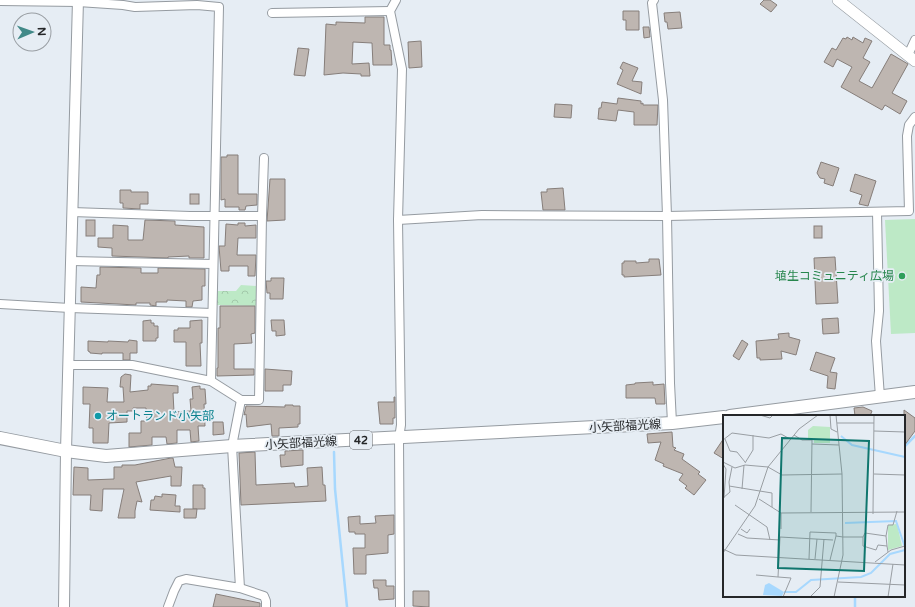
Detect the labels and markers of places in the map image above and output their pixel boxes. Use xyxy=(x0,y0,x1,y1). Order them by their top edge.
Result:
place label: 埴生コミュニティ広場 xyxy=(775,269,894,283)
marker: 埴生コミュニティ広場 xyxy=(897,271,907,281)
place label: オートランド小矢部 xyxy=(106,409,214,423)
marker: オートランド小矢部 xyxy=(93,411,103,421)

